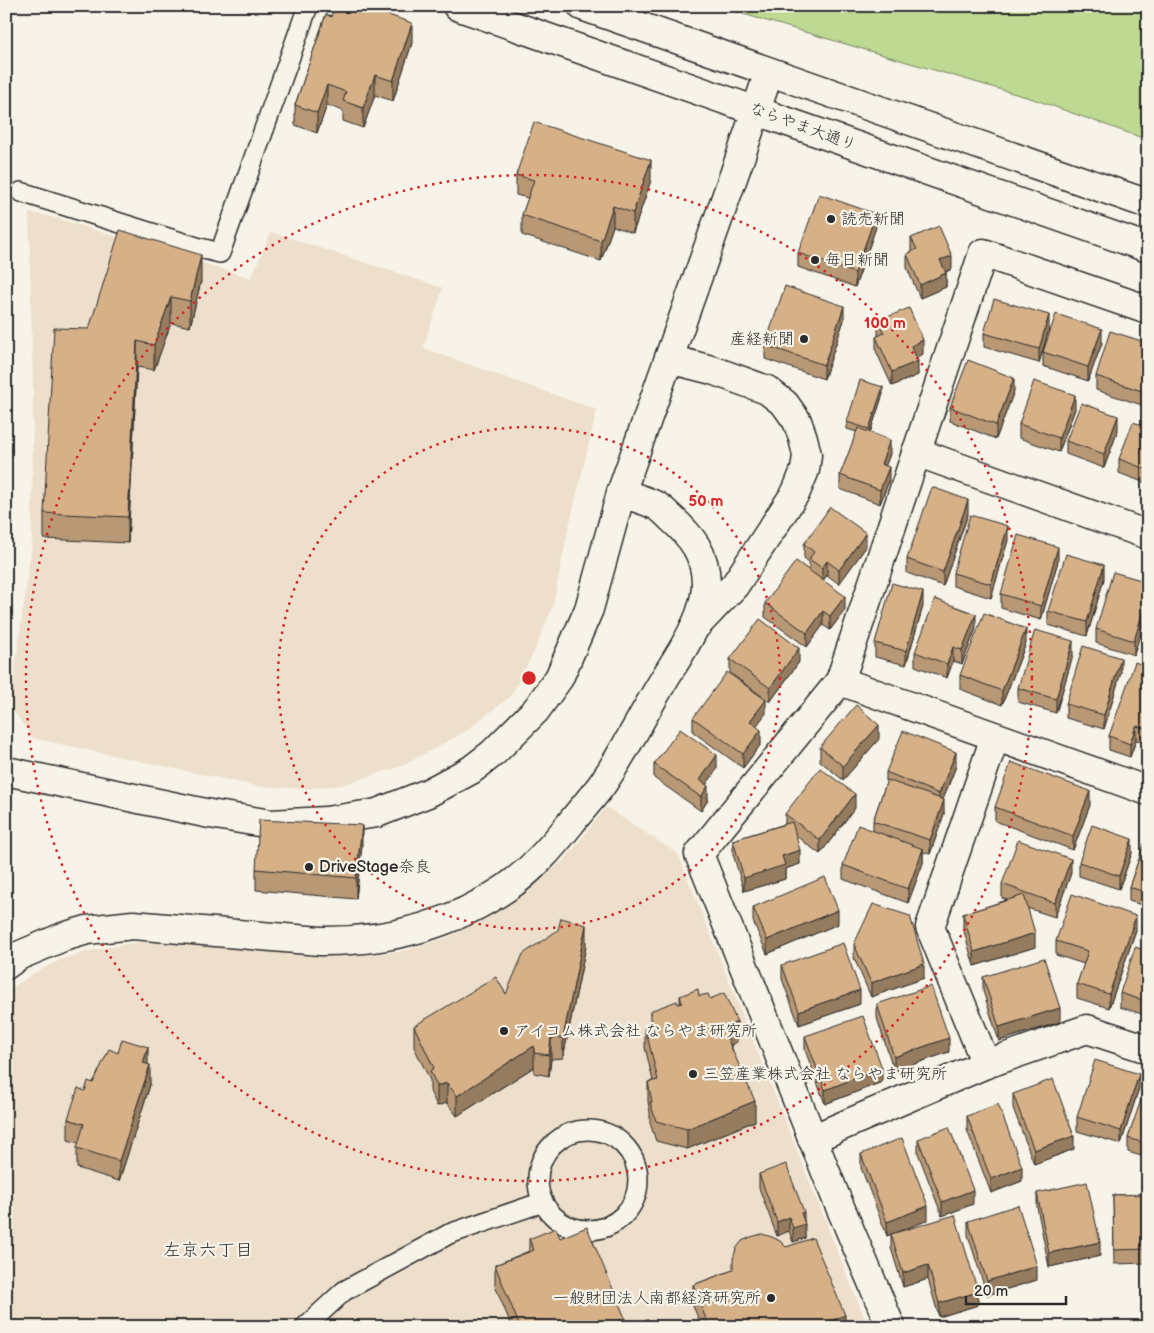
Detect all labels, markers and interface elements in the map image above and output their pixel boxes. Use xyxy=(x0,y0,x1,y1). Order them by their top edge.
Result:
street label: ならやま大通り xyxy=(747,99,859,155)
place label: 読売新聞 xyxy=(841,210,905,229)
marker: 読売新聞 xyxy=(825,213,837,225)
place label: 毎日新聞 xyxy=(825,251,889,270)
marker: 毎日新聞 xyxy=(809,254,821,266)
text: 100 m xyxy=(864,314,906,333)
place label: 産経新聞 xyxy=(730,330,794,349)
marker: 産経新聞 xyxy=(798,333,810,345)
text: 50 m xyxy=(689,492,724,511)
centre of rings xyxy=(520,669,538,687)
place label: DriveStage奈良 xyxy=(319,858,431,877)
marker: DriveStage奈良 xyxy=(303,861,315,873)
place label: アイコム株式会社 ならやま研究所 xyxy=(514,1022,757,1041)
marker: アイコム株式会社 ならやま研究所 xyxy=(498,1025,510,1037)
place label: 三笠産業株式会社 ならやま研究所 xyxy=(703,1065,947,1084)
marker: 三笠産業株式会社 ならやま研究所 xyxy=(687,1068,699,1080)
district label: 左京六丁目 xyxy=(163,1240,253,1261)
scale bar xyxy=(966,1273,1066,1305)
text: 20 m xyxy=(974,1282,1008,1301)
place label: 一般財団法人南都経済研究所 xyxy=(553,1289,761,1308)
marker: 一般財団法人南都経済研究所 xyxy=(765,1292,777,1304)

